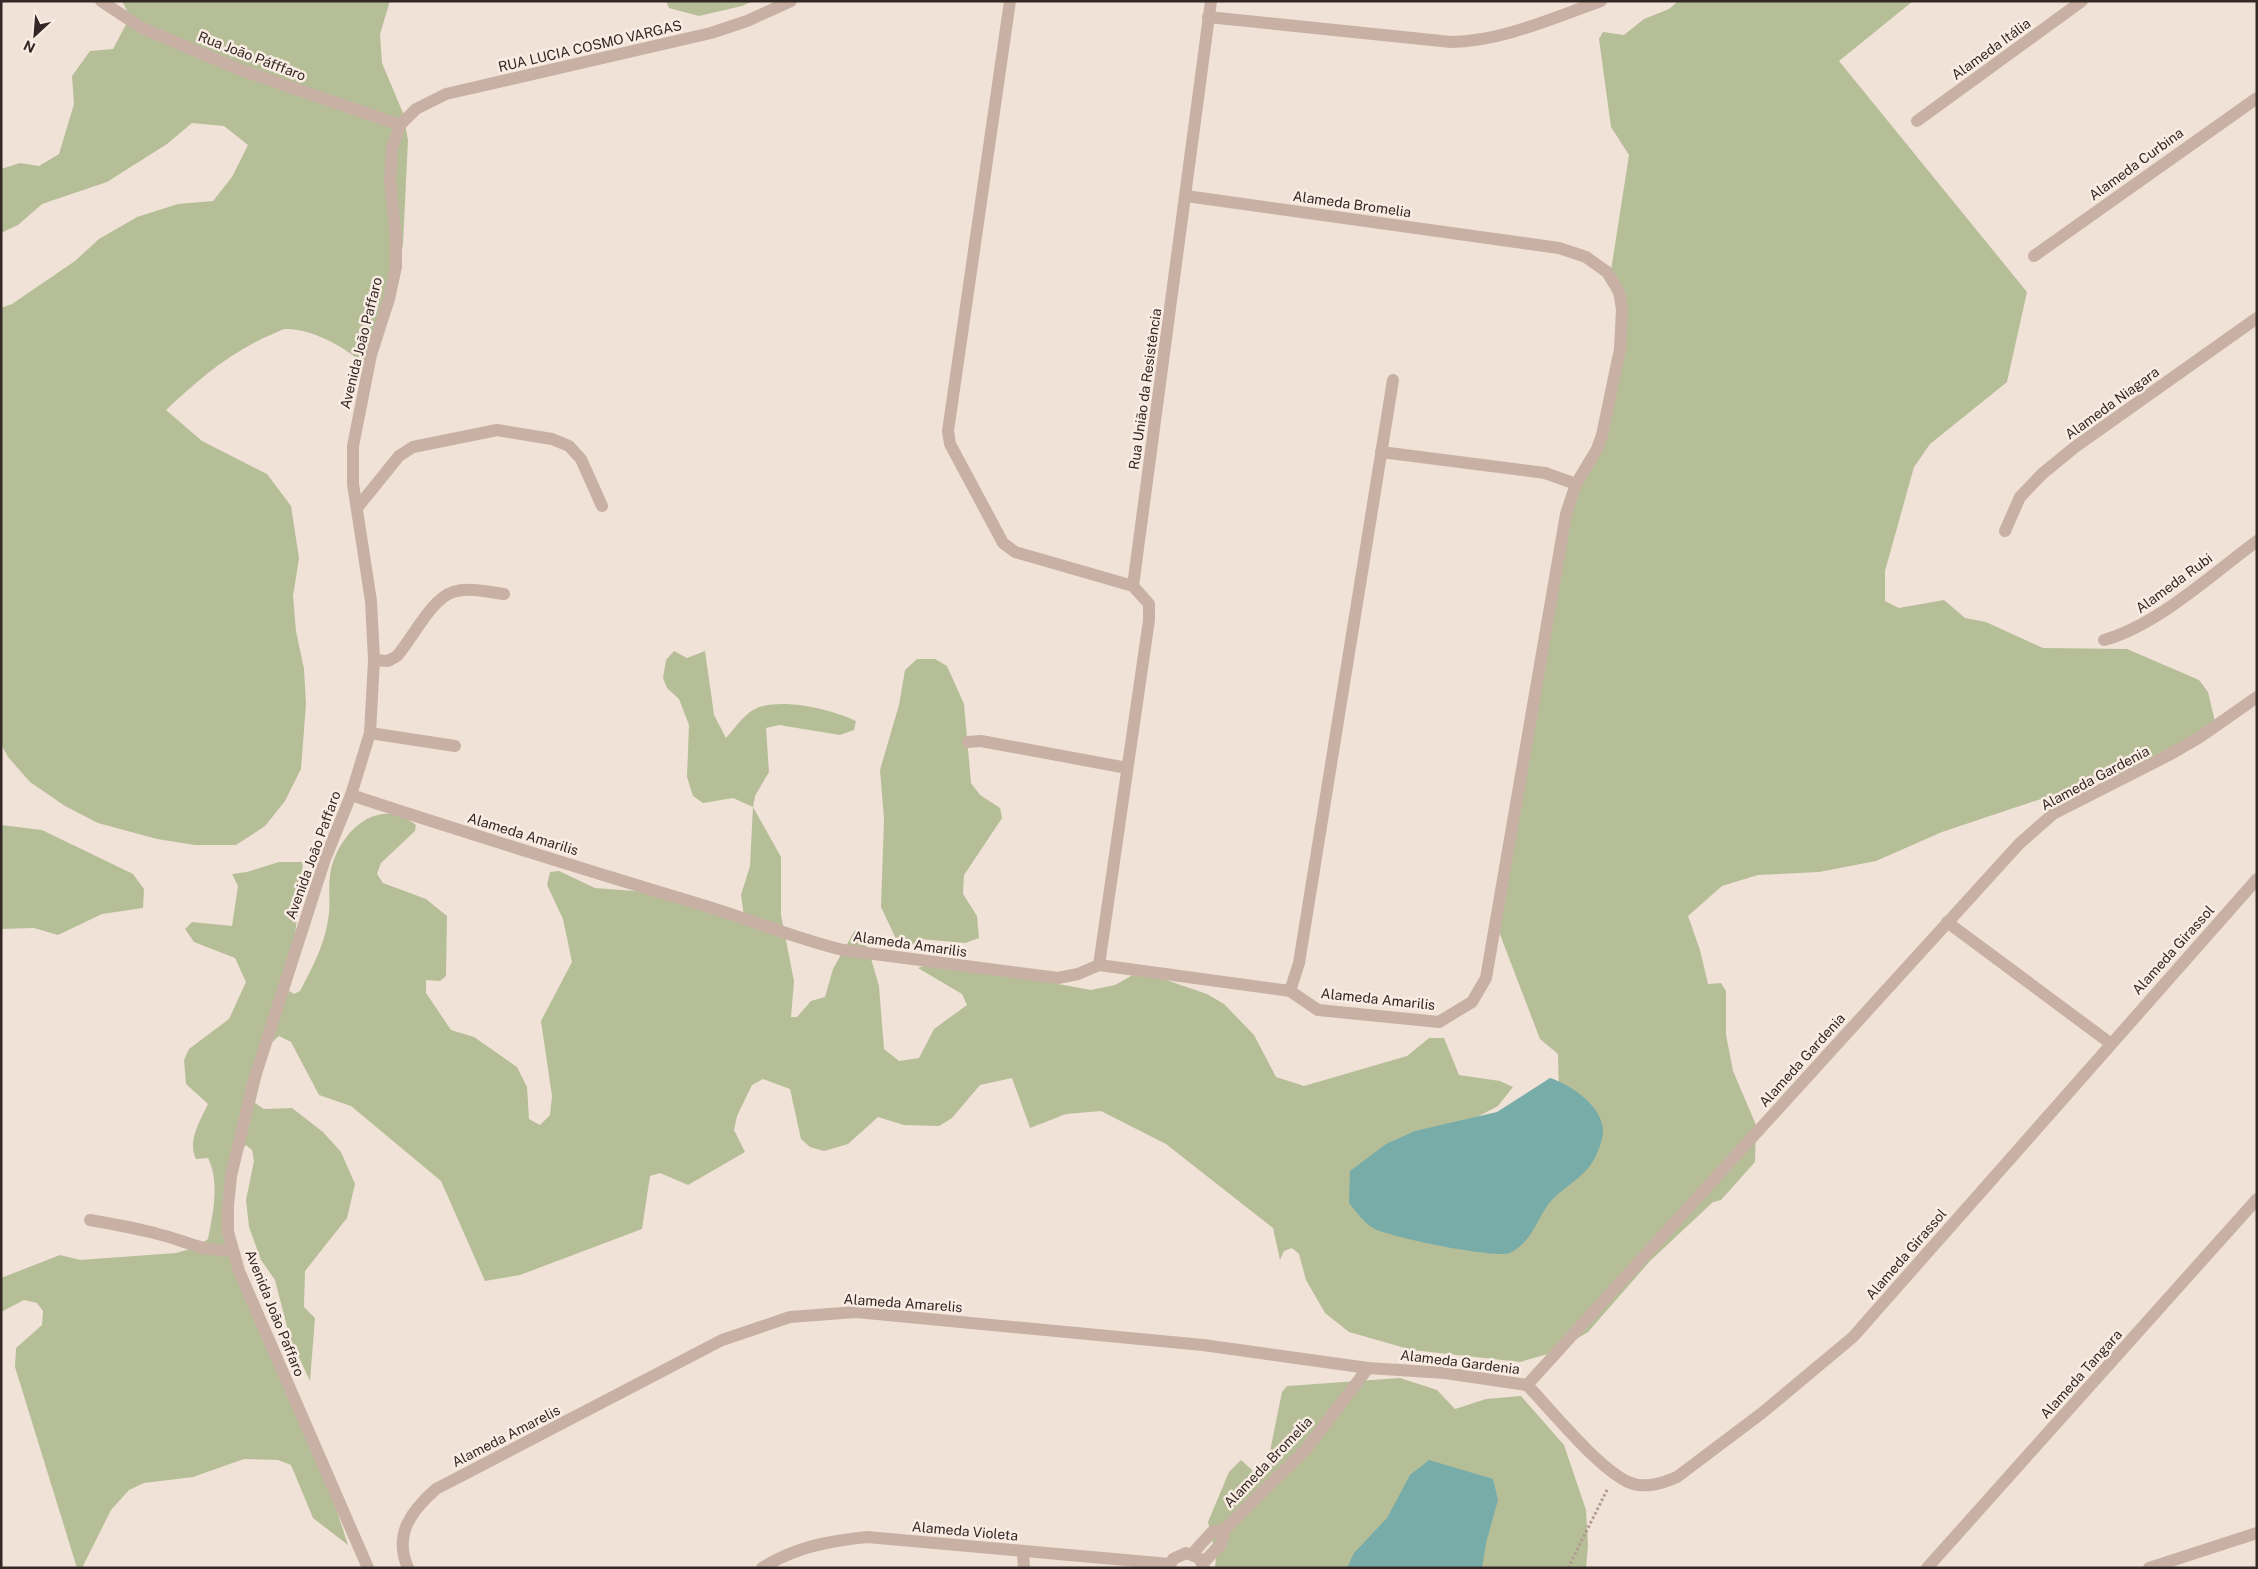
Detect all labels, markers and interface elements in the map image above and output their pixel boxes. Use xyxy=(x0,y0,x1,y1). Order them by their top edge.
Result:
north arrow xyxy=(10,10,60,60)
street label: Alameda Itália xyxy=(1948,15,2034,83)
street label: RUA LUCIA COSMO VARGAS xyxy=(497,17,683,75)
street label: Rua João Páfffaro xyxy=(196,28,308,84)
text: N xyxy=(21,37,38,56)
street label: Alameda Curbina xyxy=(2086,124,2186,204)
street label: Alameda Bromelia xyxy=(1292,188,1412,220)
street label: Avenida João Paffaro xyxy=(337,275,385,411)
street label: Rua União da Resistência xyxy=(1126,307,1164,471)
street label: Alameda Niagara xyxy=(2062,364,2162,442)
street label: Alameda Rubi xyxy=(2133,550,2215,616)
street label: Alameda Gardenia xyxy=(2038,743,2152,813)
street label: Avenida João Paffaro xyxy=(282,789,344,921)
street label: Alameda Amarilis xyxy=(466,810,580,858)
street label: Alameda Girassol xyxy=(2129,902,2217,998)
street label: Alameda Amarilis xyxy=(852,928,968,960)
street label: Alameda Amarilis xyxy=(1320,985,1436,1013)
street label: Alameda Gardenia xyxy=(1756,1010,1848,1110)
street label: Alameda Girassol xyxy=(1862,1206,1950,1302)
street label: Avenida João Paffaro xyxy=(242,1247,308,1379)
street label: Alameda Amarelis xyxy=(843,1291,963,1315)
street label: Alameda Tangara xyxy=(2037,1326,2125,1422)
street label: Alameda Gardenia xyxy=(1399,1347,1521,1377)
street label: Alameda Amarelis xyxy=(449,1402,563,1470)
street label: Alameda Bromelia xyxy=(1221,1413,1315,1511)
street label: Alameda Violeta xyxy=(911,1518,1019,1544)

